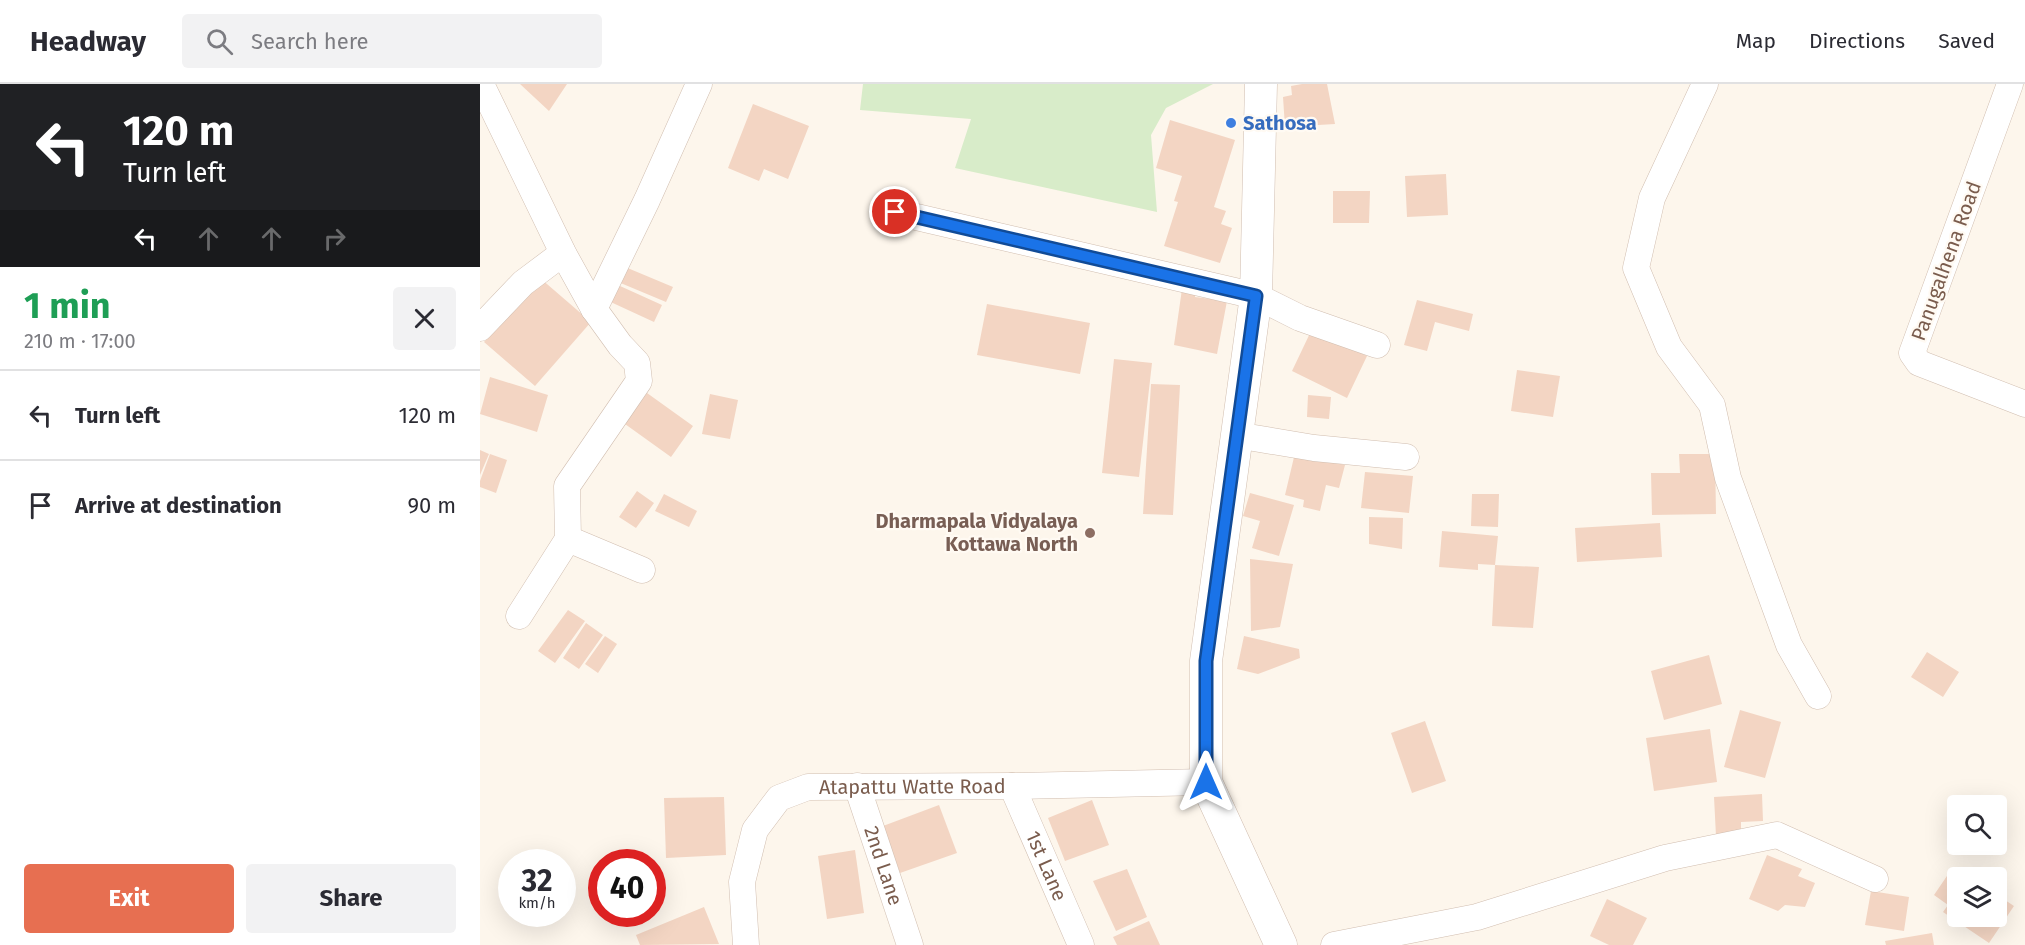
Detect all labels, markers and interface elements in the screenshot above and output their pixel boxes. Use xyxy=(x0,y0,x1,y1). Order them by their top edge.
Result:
search box xyxy=(182,14,602,68)
text: Headway xyxy=(30,25,146,58)
icon: search xyxy=(203,25,236,58)
text: Search here xyxy=(251,28,369,55)
text: Map xyxy=(1736,28,1776,54)
text: Directions xyxy=(1809,28,1905,54)
text: Saved xyxy=(1938,28,1995,54)
text: 120 m xyxy=(123,106,234,156)
icon: left xyxy=(24,108,102,186)
place label: Sathosa xyxy=(1243,111,1317,135)
marker: Sathosa xyxy=(1224,116,1238,130)
text: Turn left xyxy=(123,157,226,189)
street label: Panugalhena Road xyxy=(1906,178,1986,344)
pin xyxy=(869,186,920,237)
icon: arrive xyxy=(878,195,911,228)
icon: left xyxy=(129,222,162,255)
icon: ahead xyxy=(192,222,225,255)
icon: ahead xyxy=(255,222,288,255)
icon: right xyxy=(318,222,351,255)
text: 1 min xyxy=(24,284,111,328)
button: close xyxy=(393,287,456,350)
text: 210 m · 17:00 xyxy=(24,329,136,353)
icon: left xyxy=(24,399,57,432)
text: Turn left xyxy=(75,402,160,429)
text: 120 m xyxy=(399,402,456,429)
icon: arrive xyxy=(24,489,57,522)
text: Arrive at destination xyxy=(75,492,282,519)
text: 90 m xyxy=(407,492,456,519)
place label: Dharmapala Vidyalaya Kottawa North xyxy=(875,509,1078,556)
marker: Dharmapala Vidyalaya Kottawa North xyxy=(1083,526,1097,540)
position arrow xyxy=(1174,750,1238,814)
street label: Atapattu Watte Road xyxy=(819,774,1006,799)
map controls xyxy=(1947,795,2007,927)
button: search xyxy=(1947,795,2007,855)
street label: 2nd Lane xyxy=(859,823,908,908)
street label: 1st Lane xyxy=(1021,827,1072,904)
speed limit sign: 40 xyxy=(588,849,666,927)
text: 32 xyxy=(522,863,552,899)
button: Exit xyxy=(24,864,234,933)
button: Share xyxy=(246,864,456,933)
button: layers xyxy=(1947,867,2007,927)
text: km/h xyxy=(518,894,556,912)

